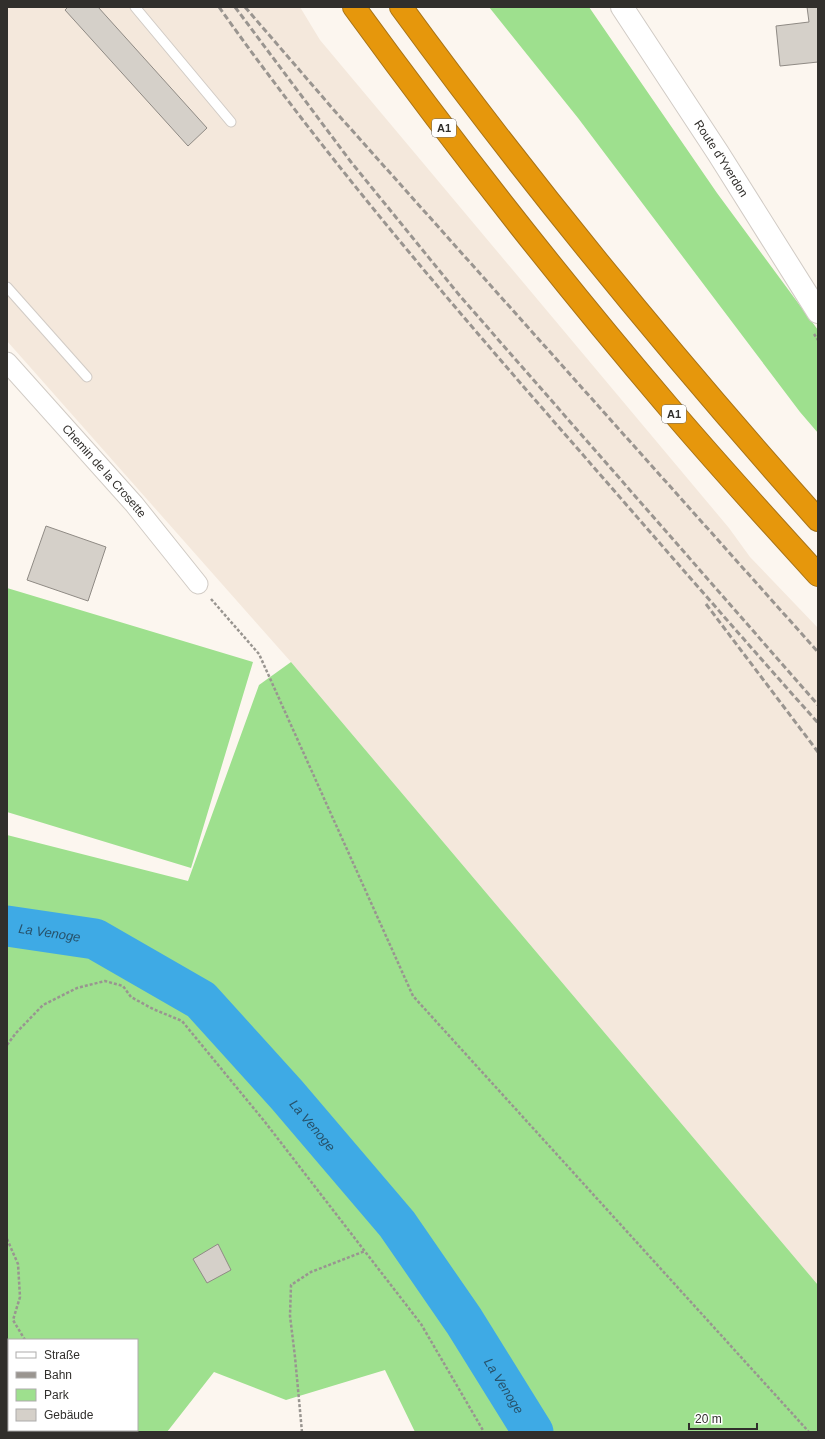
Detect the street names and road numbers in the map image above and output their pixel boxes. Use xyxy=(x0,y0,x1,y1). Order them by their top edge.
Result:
street label: Route d'Yverdon xyxy=(691,117,751,199)
road number: A1 xyxy=(432,119,456,137)
road number: A1 xyxy=(662,405,686,423)
street label: Chemin de la Crosette xyxy=(59,422,149,521)

